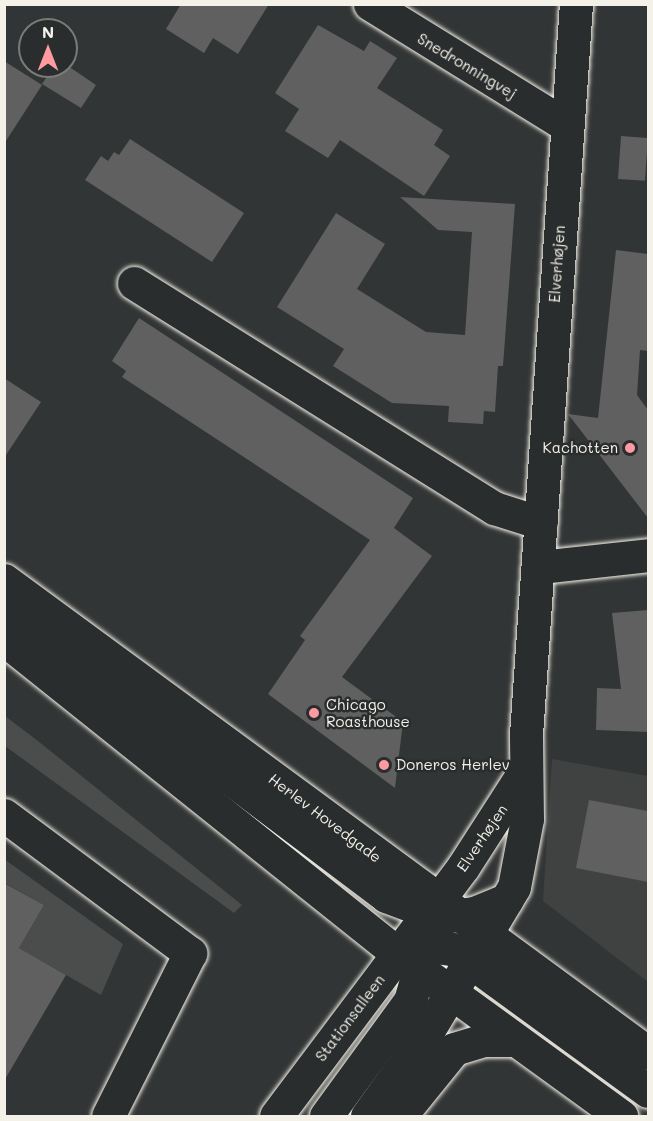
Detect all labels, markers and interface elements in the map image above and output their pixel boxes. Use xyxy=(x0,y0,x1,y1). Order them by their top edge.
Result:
north arrow xyxy=(18,18,78,78)
text: N xyxy=(42,21,54,42)
street label: Snedronningvej xyxy=(414,29,520,103)
street label: Elverhøjen xyxy=(545,225,569,303)
place label: Kachotten xyxy=(543,439,618,457)
marker: Kachotten xyxy=(623,441,637,455)
place label: Chicago Roasthouse xyxy=(326,695,410,730)
marker: Chicago Roasthouse xyxy=(307,706,321,720)
place label: Doneros Herlev xyxy=(396,756,510,774)
marker: Doneros Herlev xyxy=(377,758,391,772)
street label: Herlev Hovedgade xyxy=(265,770,385,866)
street label: Elverhøjen xyxy=(453,801,511,875)
street label: Stationsalleen xyxy=(312,971,388,1065)

